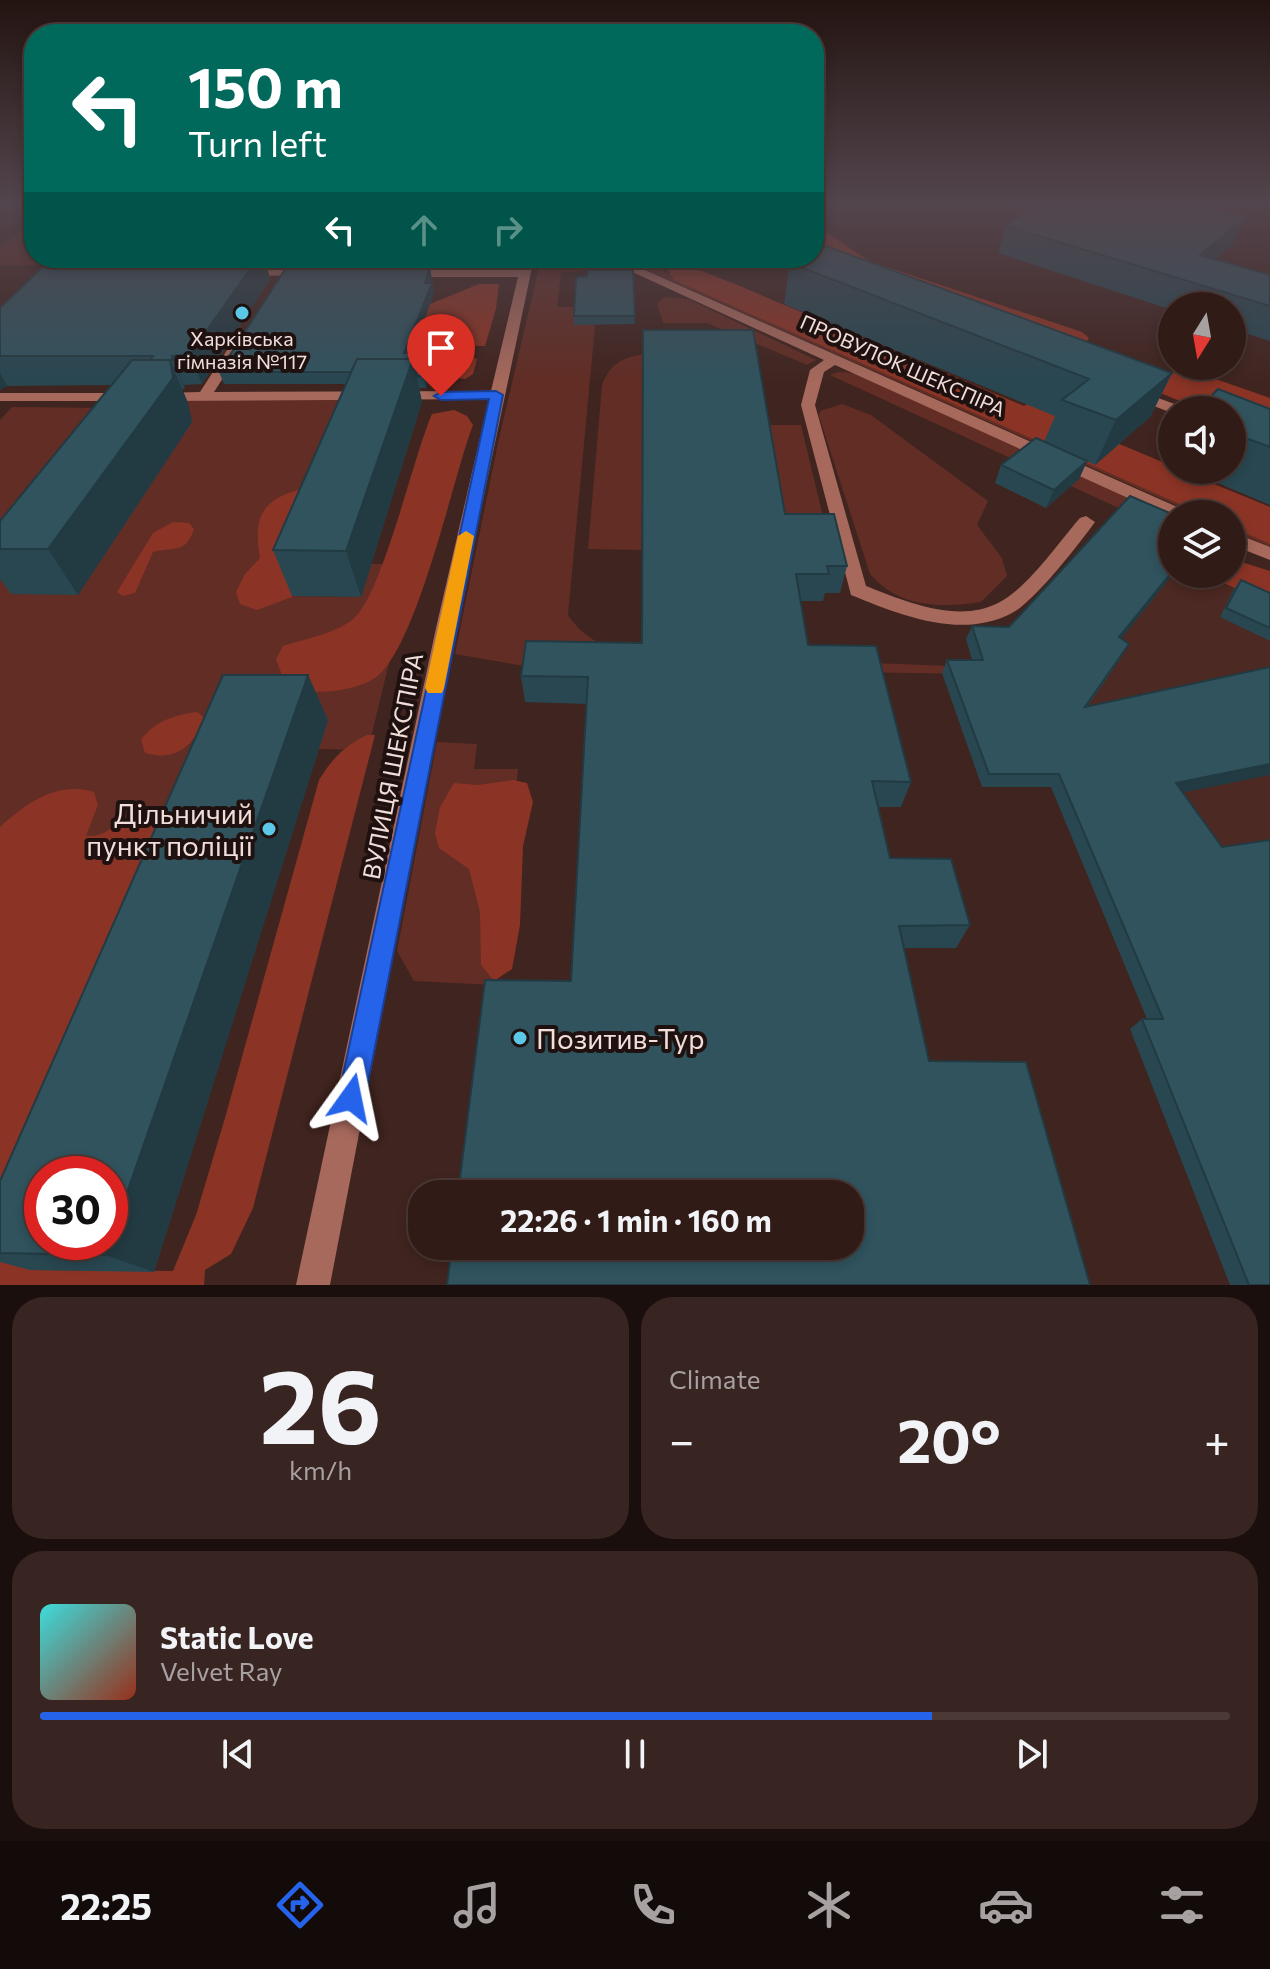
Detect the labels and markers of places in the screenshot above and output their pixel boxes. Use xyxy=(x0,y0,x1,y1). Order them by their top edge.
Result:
marker: Харківська гімназія №117 xyxy=(233,304,251,322)
pin xyxy=(407,314,475,396)
place label: Харківська гімназія №117 xyxy=(177,326,307,373)
place label: Дільничий пункт поліції xyxy=(86,796,254,862)
marker: Дільничий пункт поліції xyxy=(260,820,278,838)
place label: Позитив-Тур xyxy=(536,1021,705,1055)
marker: Позитив-Тур xyxy=(511,1029,529,1047)

